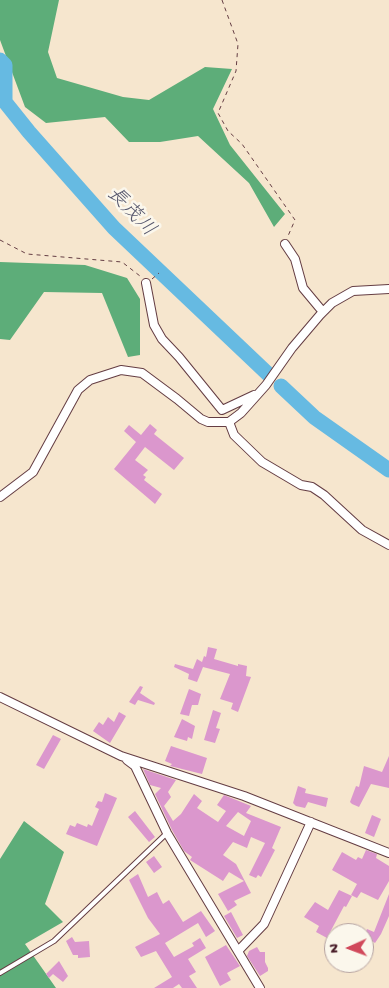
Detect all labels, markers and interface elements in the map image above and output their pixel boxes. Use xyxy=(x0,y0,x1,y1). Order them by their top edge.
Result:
water label: 長茂川 xyxy=(101,183,159,243)
north arrow xyxy=(324,923,374,973)
text: N xyxy=(326,944,343,953)

